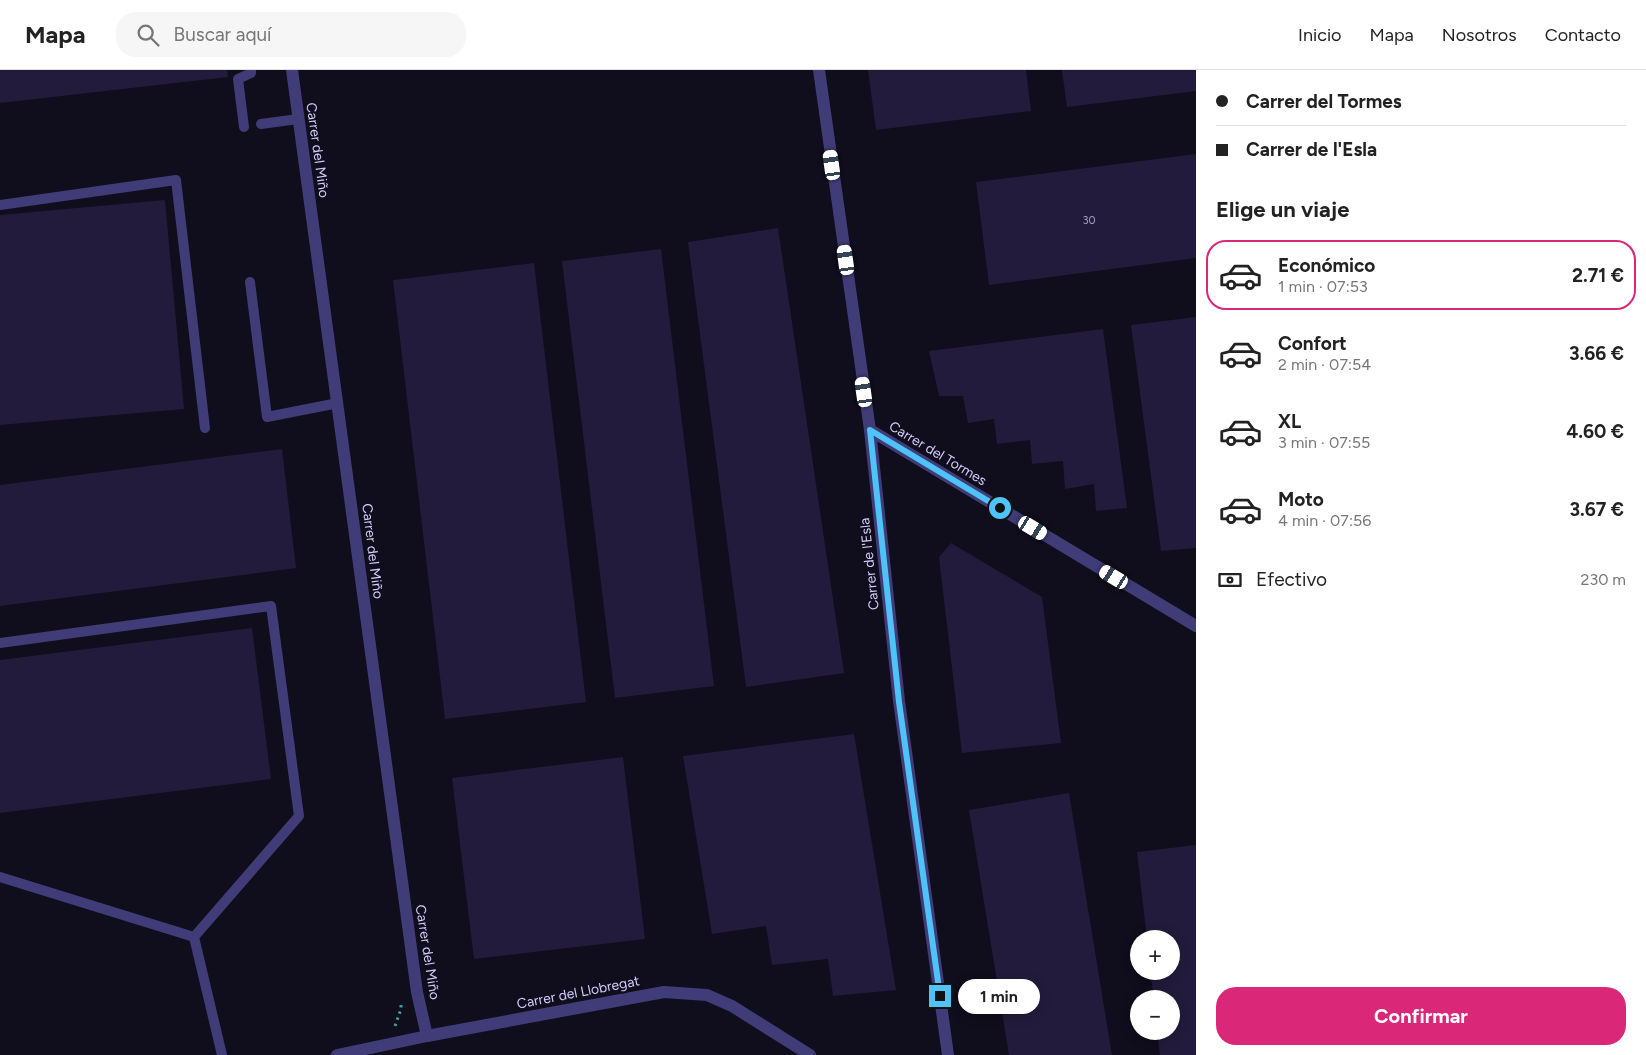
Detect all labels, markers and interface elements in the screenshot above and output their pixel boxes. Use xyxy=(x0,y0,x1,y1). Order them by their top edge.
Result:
search box xyxy=(116,12,466,57)
text: Mapa xyxy=(25,20,86,49)
icon: search xyxy=(134,21,162,49)
text: Buscar aquí xyxy=(174,23,271,46)
text: Inicio xyxy=(1298,24,1342,46)
text: Mapa xyxy=(1370,24,1414,46)
text: Nosotros xyxy=(1442,24,1517,46)
text: Contacto xyxy=(1545,24,1621,46)
text: Carrer del Tormes xyxy=(1246,90,1402,113)
street label: Carrer del Miño xyxy=(302,101,333,199)
text: Carrer de l'Esla xyxy=(1246,138,1377,161)
car xyxy=(822,149,841,181)
text: Elige un viaje xyxy=(1216,196,1349,223)
house number: 30 xyxy=(1082,214,1096,227)
car xyxy=(836,244,855,276)
icon: car xyxy=(1218,253,1263,298)
text: Económico xyxy=(1278,254,1375,277)
text: 2.71 € xyxy=(1572,264,1624,287)
text: 1 min · 07:53 xyxy=(1278,277,1368,296)
icon: car xyxy=(1218,331,1263,376)
text: Confort xyxy=(1278,332,1347,355)
text: 3.66 € xyxy=(1569,342,1624,365)
text: 2 min · 07:54 xyxy=(1278,355,1371,374)
car xyxy=(854,376,873,408)
icon: car xyxy=(1218,409,1263,454)
text: XL xyxy=(1278,410,1301,433)
street label: Carrer del Tormes xyxy=(886,418,990,489)
text: 4.60 € xyxy=(1566,420,1624,443)
text: 3 min · 07:55 xyxy=(1278,433,1370,452)
icon: car xyxy=(1218,487,1263,532)
text: Moto xyxy=(1278,488,1324,511)
route start xyxy=(989,497,1011,519)
text: 3.67 € xyxy=(1569,498,1624,521)
street label: Carrer del Miño xyxy=(358,502,387,600)
text: 4 min · 07:56 xyxy=(1278,511,1371,530)
car xyxy=(1016,514,1049,542)
street label: Carrer de l'Esla xyxy=(856,517,883,611)
car xyxy=(1097,563,1130,591)
icon: cash xyxy=(1216,566,1244,594)
text: Efectivo xyxy=(1256,568,1327,591)
text: 230 m xyxy=(1581,570,1626,589)
street label: Carrer del Miño xyxy=(412,903,443,1001)
map controls xyxy=(1130,930,1180,1040)
button: + xyxy=(1130,930,1180,980)
street label: Carrer del Llobregat xyxy=(515,972,641,1013)
callout: 1 min xyxy=(958,978,1040,1014)
route end xyxy=(929,985,951,1007)
text: 1 min xyxy=(980,987,1018,1006)
button: Confirmar xyxy=(1216,987,1626,1045)
button: − xyxy=(1130,990,1180,1040)

